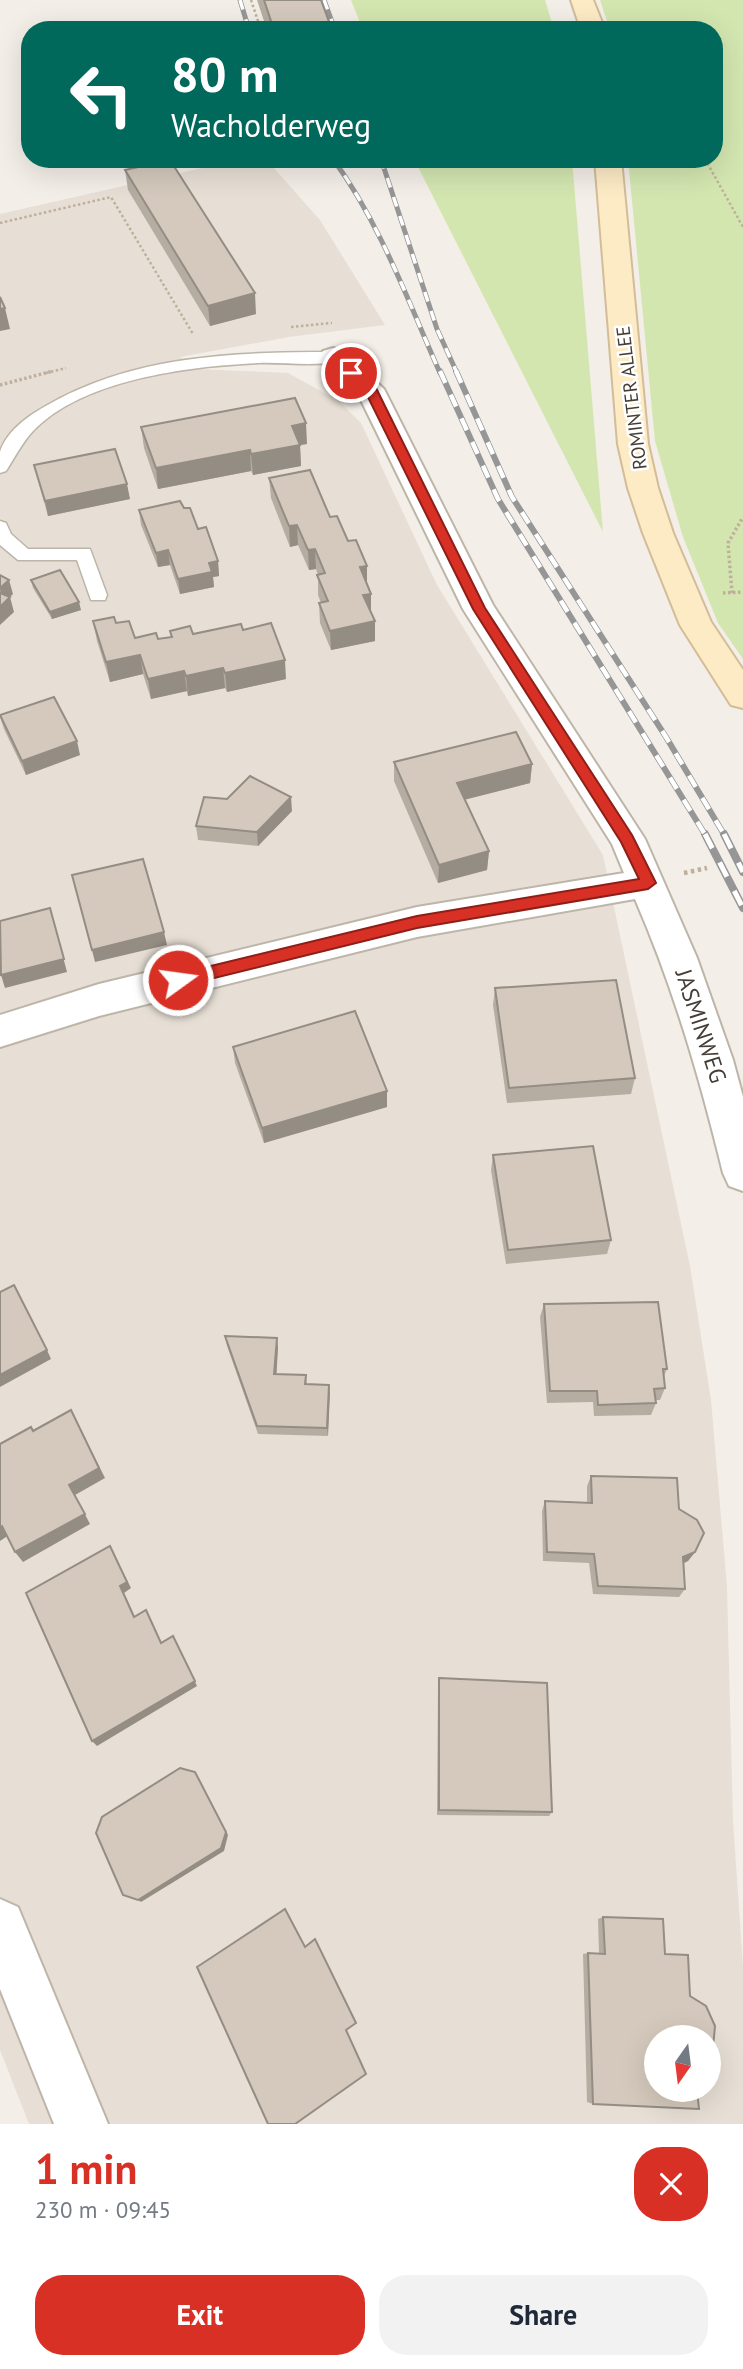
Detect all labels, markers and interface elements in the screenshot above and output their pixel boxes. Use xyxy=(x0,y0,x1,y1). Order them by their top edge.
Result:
text: 80 m xyxy=(171,42,278,106)
icon: left xyxy=(56,49,147,140)
text: Wacholderweg xyxy=(171,104,371,146)
street label: ROMINTER ALLEE xyxy=(610,325,652,471)
pin xyxy=(321,343,381,403)
icon: arrive xyxy=(332,354,370,392)
position arrow xyxy=(141,943,215,1017)
street label: JASMINWEG xyxy=(669,964,734,1087)
north arrow xyxy=(644,2025,721,2102)
map controls xyxy=(644,2025,721,2102)
text: 1 min xyxy=(35,2141,137,2196)
button: close xyxy=(634,2147,708,2221)
text: 230 m · 09:45 xyxy=(35,2195,171,2224)
button: Exit xyxy=(35,2275,365,2355)
button: Share xyxy=(379,2275,708,2355)

